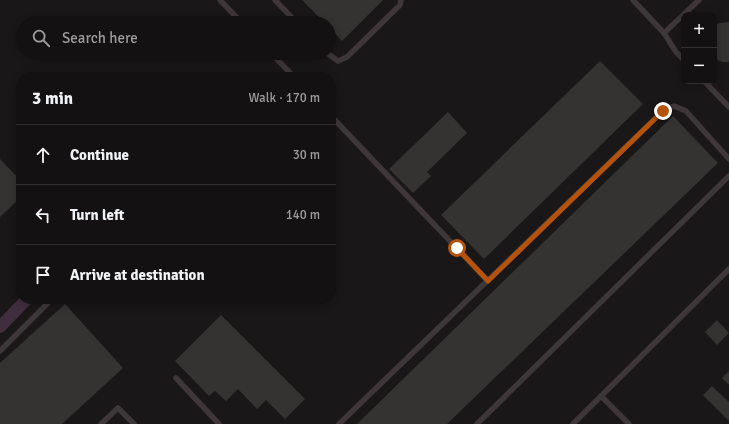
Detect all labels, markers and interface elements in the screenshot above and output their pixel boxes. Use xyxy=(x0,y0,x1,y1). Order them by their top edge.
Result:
map controls xyxy=(681,12,717,84)
button: + xyxy=(681,12,717,48)
search box xyxy=(16,16,336,60)
icon: search xyxy=(30,27,52,49)
text: Search here xyxy=(62,29,138,47)
button: − xyxy=(681,48,717,84)
text: 3 min xyxy=(32,88,73,109)
text: Walk · 170 m xyxy=(249,90,320,106)
route end xyxy=(654,102,672,120)
icon: ahead xyxy=(32,144,54,166)
text: Continue xyxy=(70,146,129,164)
text: 30 m xyxy=(293,147,320,163)
icon: left xyxy=(32,204,54,226)
text: Turn left xyxy=(70,206,124,224)
text: 140 m xyxy=(286,207,320,223)
route start xyxy=(448,239,466,257)
icon: arrive xyxy=(32,264,54,286)
text: Arrive at destination xyxy=(70,266,205,284)

